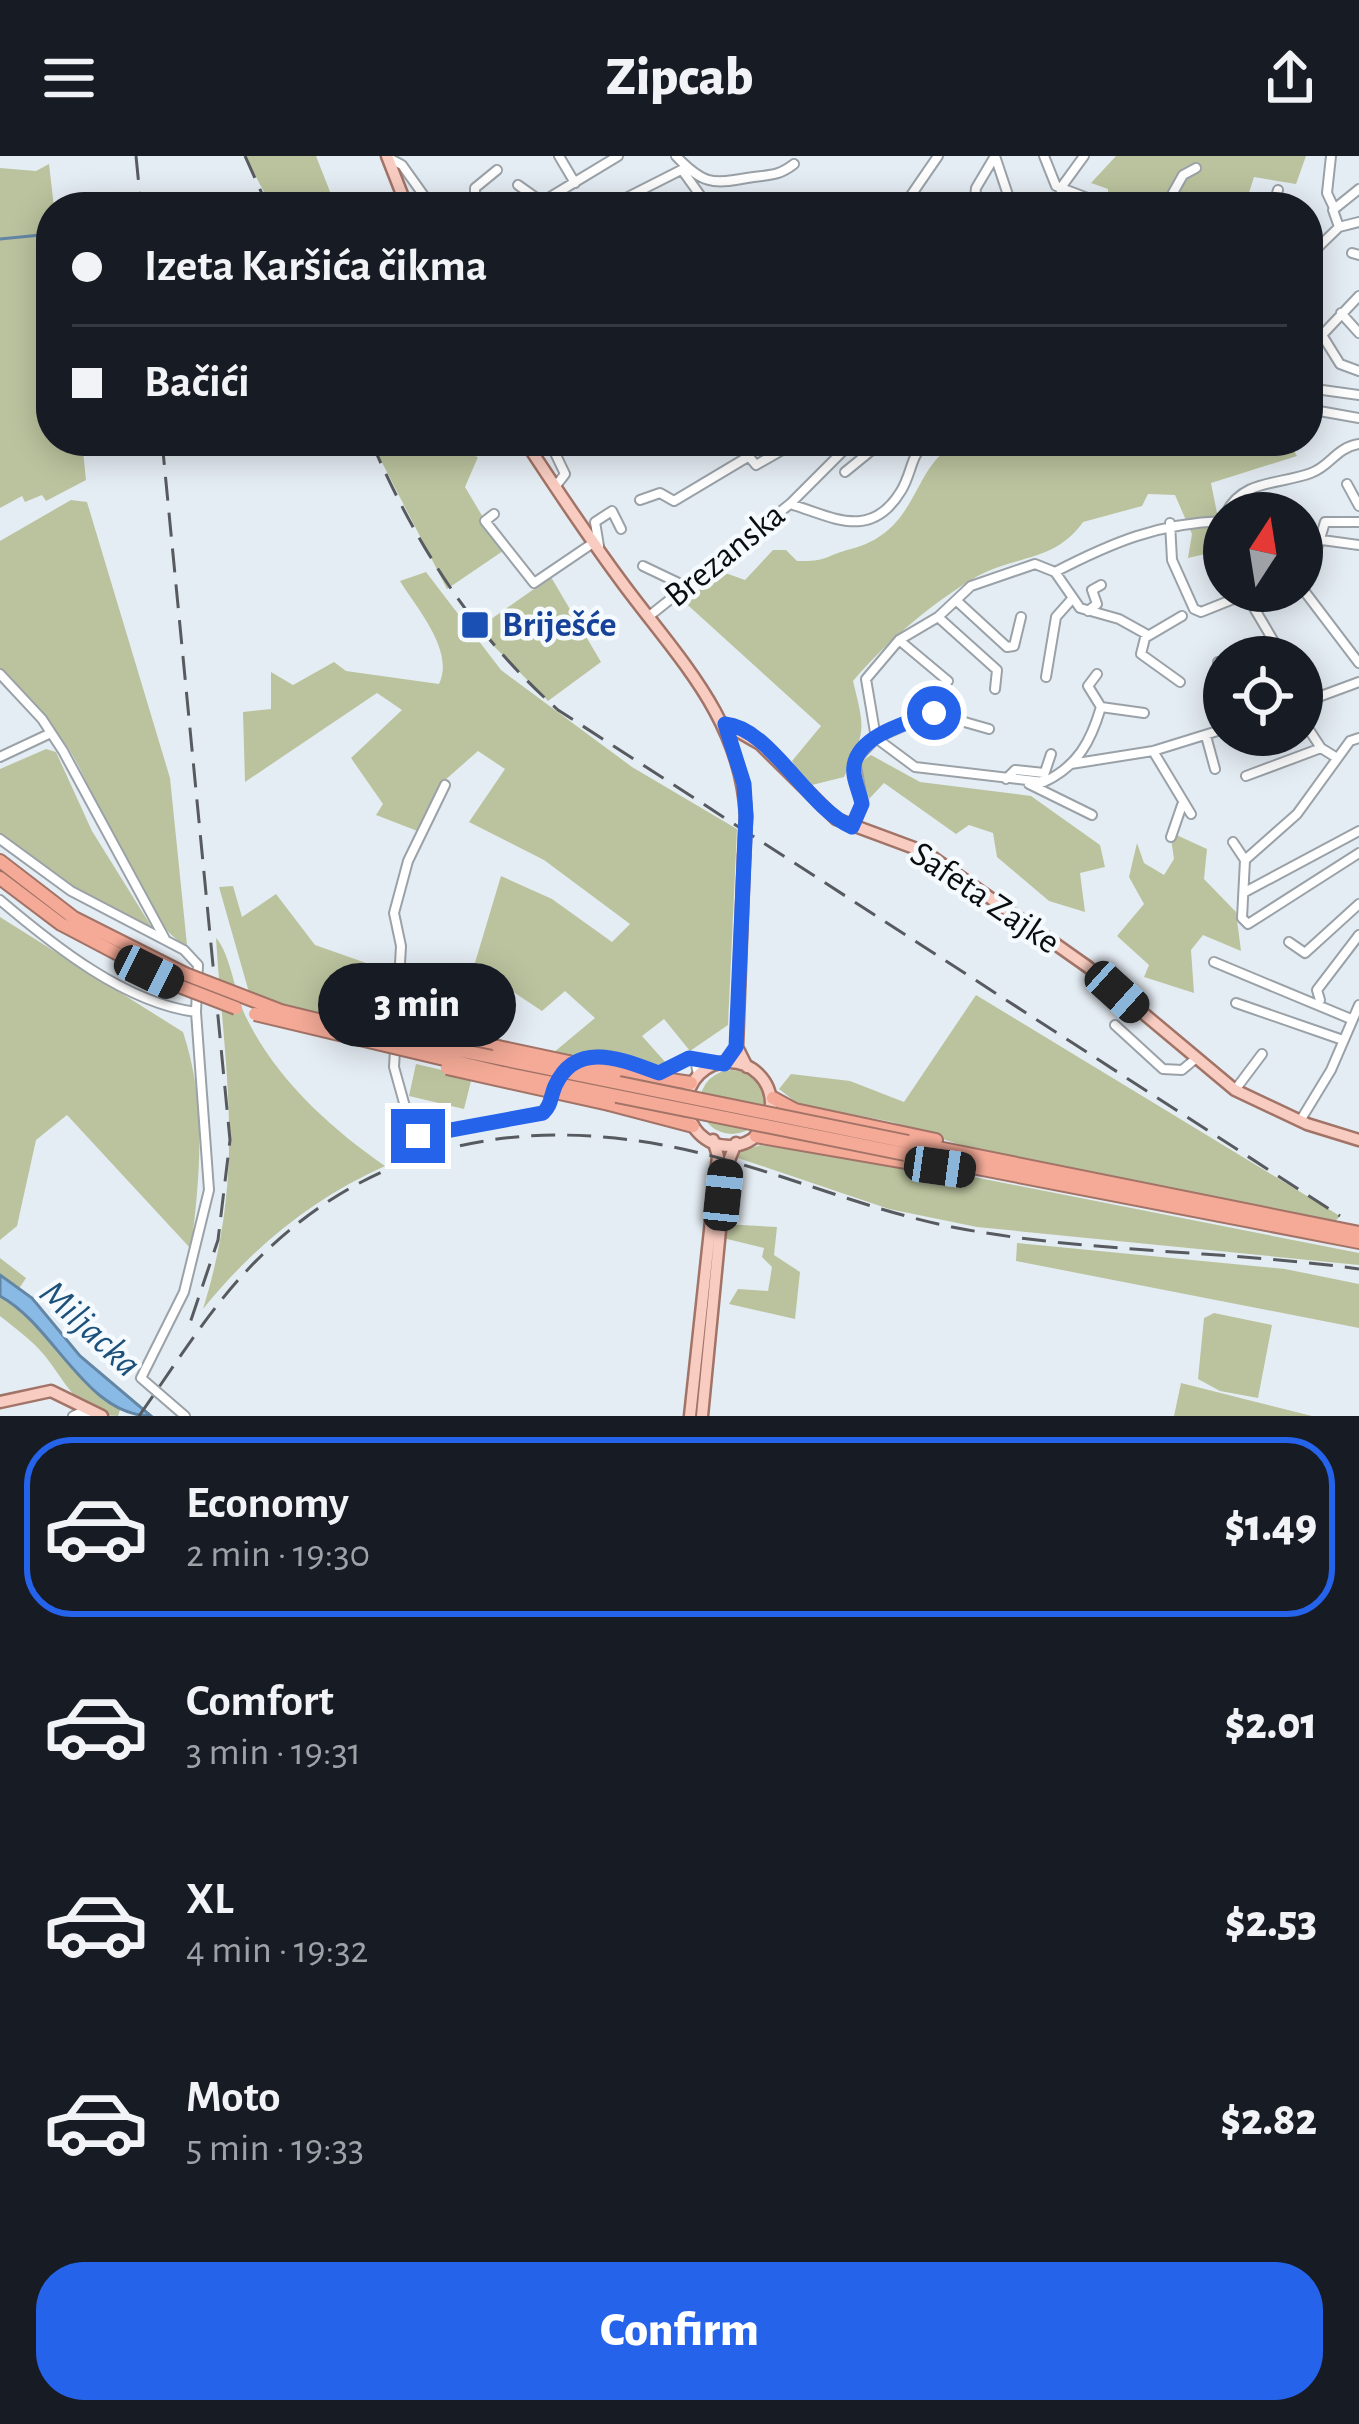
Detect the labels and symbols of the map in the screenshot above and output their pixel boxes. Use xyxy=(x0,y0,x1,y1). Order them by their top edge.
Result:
north arrow xyxy=(1203,492,1323,612)
street label: Brezanska xyxy=(658,496,792,614)
place label: Briješće xyxy=(502,607,616,643)
marker: Briješće xyxy=(459,609,491,641)
route start xyxy=(907,686,961,740)
street label: Safeta Zajke xyxy=(904,835,1066,961)
car xyxy=(109,940,189,1004)
car xyxy=(1078,955,1156,1029)
callout: 3 min xyxy=(319,962,517,1046)
route end xyxy=(391,1109,445,1163)
car xyxy=(902,1144,978,1190)
car xyxy=(701,1157,745,1233)
water label: Miljacka xyxy=(32,1273,148,1385)

